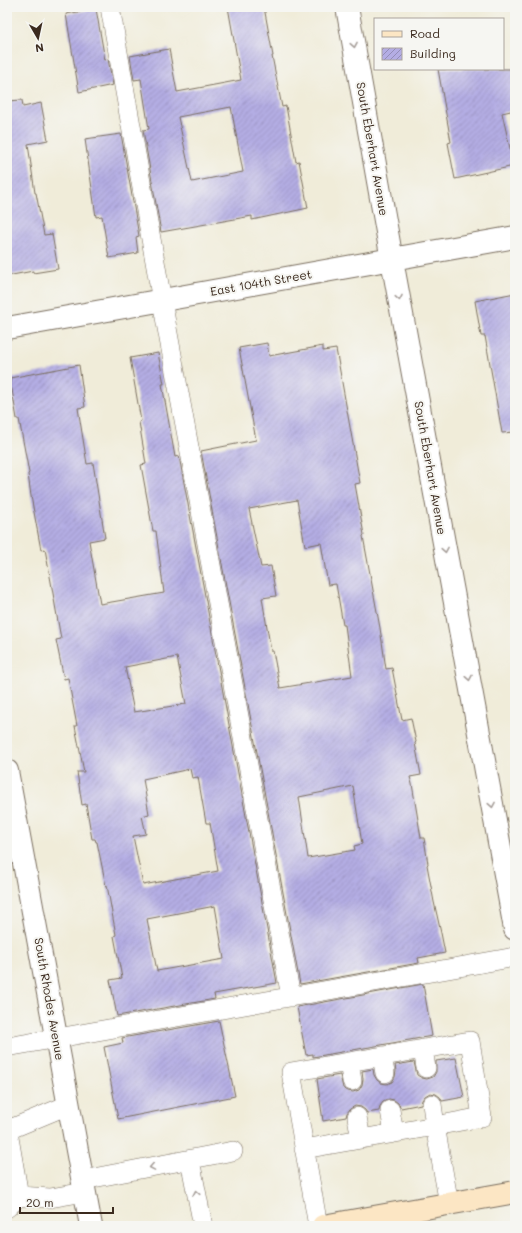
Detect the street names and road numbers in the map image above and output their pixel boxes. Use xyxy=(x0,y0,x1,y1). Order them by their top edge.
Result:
street label: South Eberhart Avenue xyxy=(353,81,393,217)
street label: East 104th Street xyxy=(209,265,313,299)
street label: South Eberhart Avenue xyxy=(411,400,451,536)
street label: South Rhodes Avenue xyxy=(31,936,69,1061)

